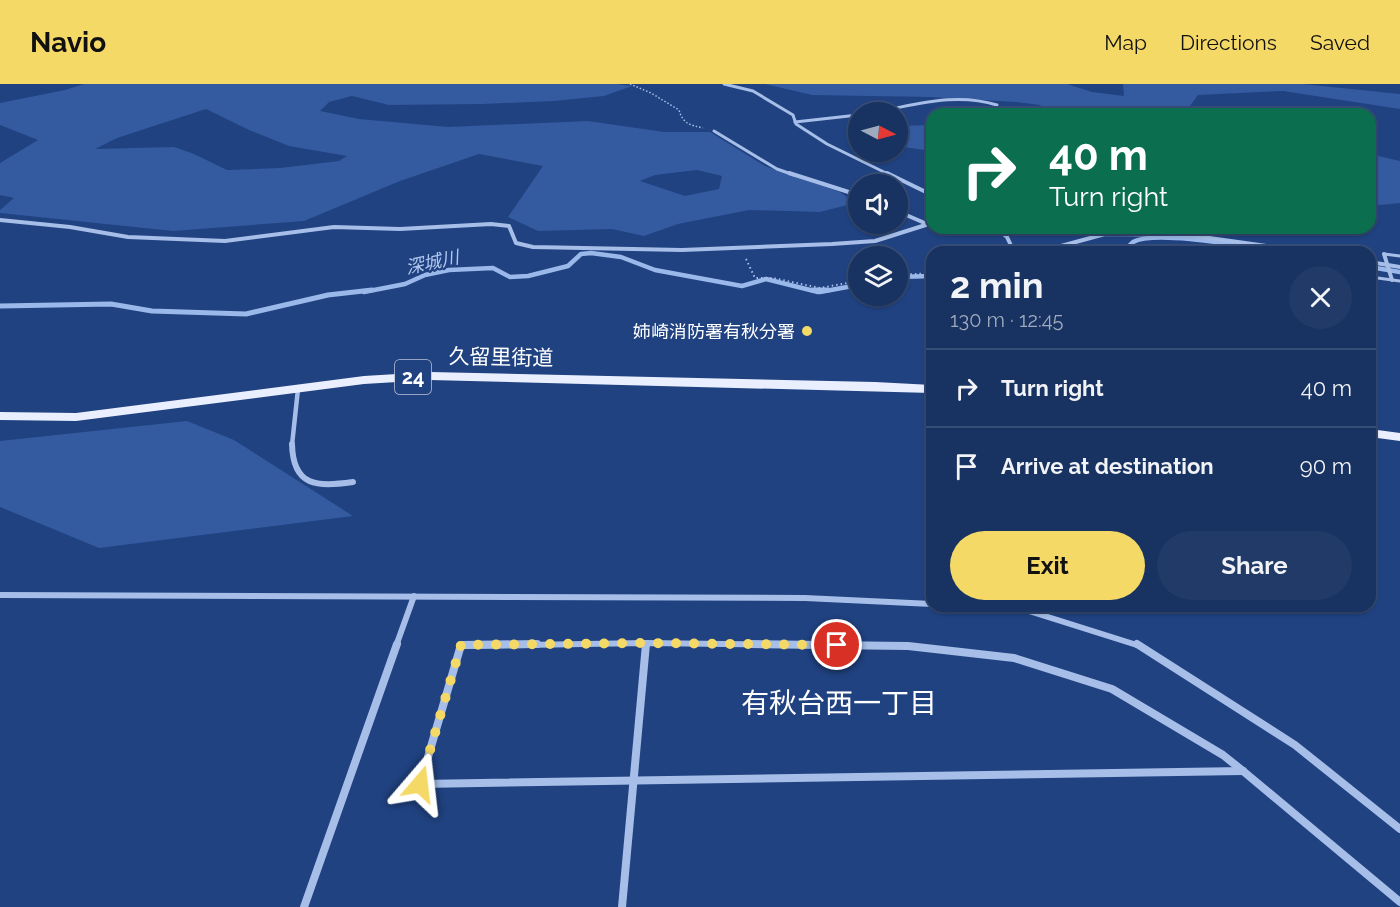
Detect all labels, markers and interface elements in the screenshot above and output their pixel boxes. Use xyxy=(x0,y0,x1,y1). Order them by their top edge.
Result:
text: Navio xyxy=(30,26,106,59)
text: Map xyxy=(1104,30,1147,55)
text: Directions xyxy=(1180,30,1277,55)
text: Saved xyxy=(1310,30,1370,55)
north arrow xyxy=(848,102,908,162)
map controls xyxy=(848,102,908,306)
text: 40 m xyxy=(1049,131,1148,180)
icon: right xyxy=(950,132,1028,210)
button: sound xyxy=(848,174,908,234)
text: Turn right xyxy=(1049,181,1168,212)
water label: 深城川 xyxy=(403,246,463,278)
button: layers xyxy=(848,246,908,306)
text: 2 min xyxy=(950,264,1043,306)
button: close xyxy=(1289,266,1352,329)
text: 130 m · 12:45 xyxy=(950,308,1064,332)
place label: 姉崎消防署有秋分署 xyxy=(633,321,795,342)
marker: 姉崎消防署有秋分署 xyxy=(800,324,814,338)
street label: 久留里街道 xyxy=(448,344,554,370)
road number: 24 xyxy=(395,360,431,394)
icon: right xyxy=(950,372,983,405)
text: Turn right xyxy=(1001,375,1104,401)
text: 40 m xyxy=(1301,375,1352,401)
icon: arrive xyxy=(950,450,983,483)
text: Arrive at destination xyxy=(1001,453,1214,479)
text: 90 m xyxy=(1300,453,1352,479)
button: Exit xyxy=(950,531,1145,600)
button: Share xyxy=(1157,531,1352,600)
pin xyxy=(811,619,862,670)
icon: arrive xyxy=(820,628,853,661)
district label: 有秋台西一丁目 xyxy=(741,687,937,720)
position arrow xyxy=(388,752,452,816)

